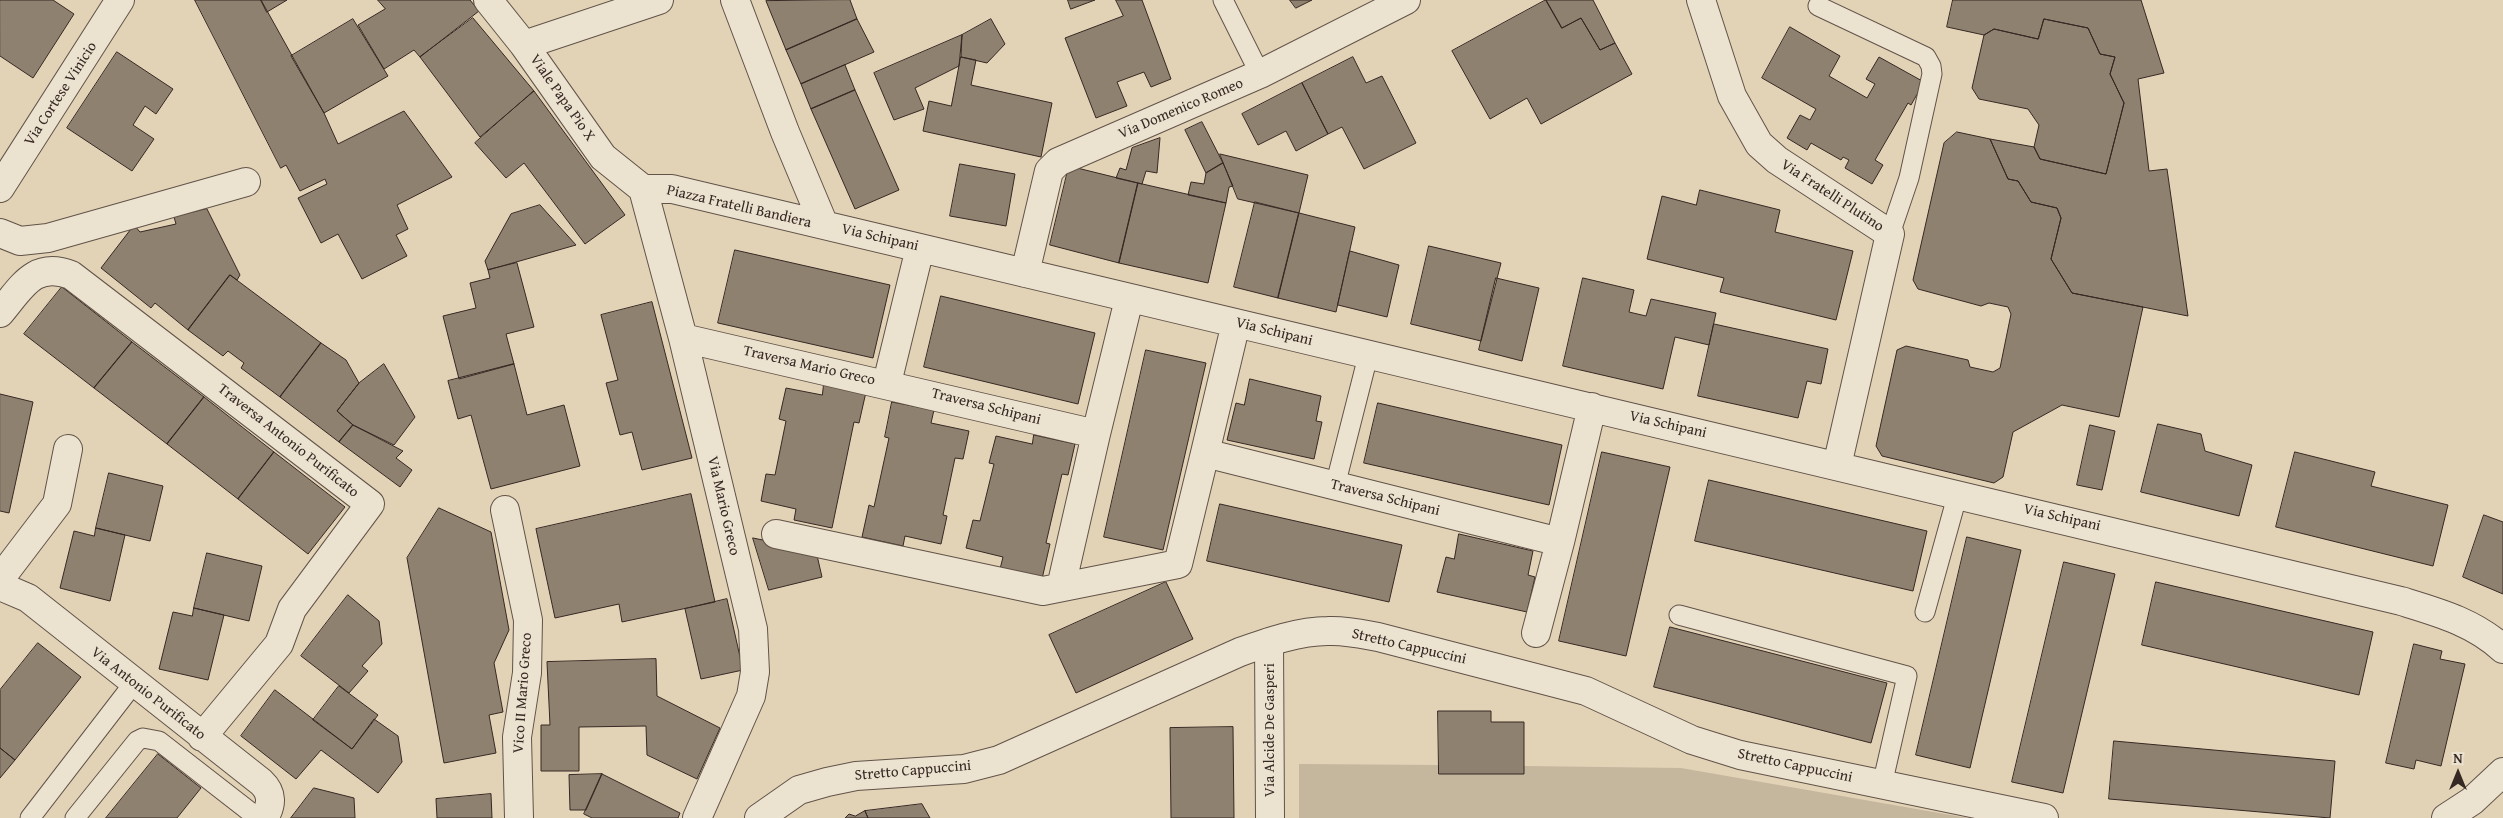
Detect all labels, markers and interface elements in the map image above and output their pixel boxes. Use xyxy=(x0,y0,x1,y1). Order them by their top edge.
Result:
street label: Via Cortese Vinicio xyxy=(21,39,101,149)
street label: Viale Papa Pio X xyxy=(525,51,599,145)
street label: Via Domenico Romeo xyxy=(1116,75,1246,143)
street label: Via Fratelli Plutino xyxy=(1777,156,1887,236)
street label: Piazza Fratelli Bandiera xyxy=(665,182,813,232)
street label: Via Schipani xyxy=(840,220,920,256)
street label: Via Schipani xyxy=(1234,314,1314,350)
street label: Traversa Mario Greco xyxy=(741,342,877,390)
street label: Traversa Antonio Purificato xyxy=(214,380,362,502)
street label: Traversa Schipani xyxy=(929,385,1043,429)
street label: Via Schipani xyxy=(1628,407,1708,443)
street label: Via Mario Greco xyxy=(703,455,743,557)
street label: Traversa Schipani xyxy=(1328,476,1442,520)
street label: Via Schipani xyxy=(2022,500,2102,536)
street label: Stretto Cappuccini xyxy=(1350,625,1468,669)
street label: Vico II Mario Greco xyxy=(510,632,536,754)
street label: Via Antonio Purificato xyxy=(87,644,209,744)
street label: Via Alcide De Gasperi xyxy=(1261,663,1279,797)
street label: Stretto Cappuccini xyxy=(1736,745,1854,787)
north arrow xyxy=(2433,748,2483,798)
text: N xyxy=(2453,748,2463,768)
street label: Stretto Cappuccini xyxy=(854,757,972,785)

